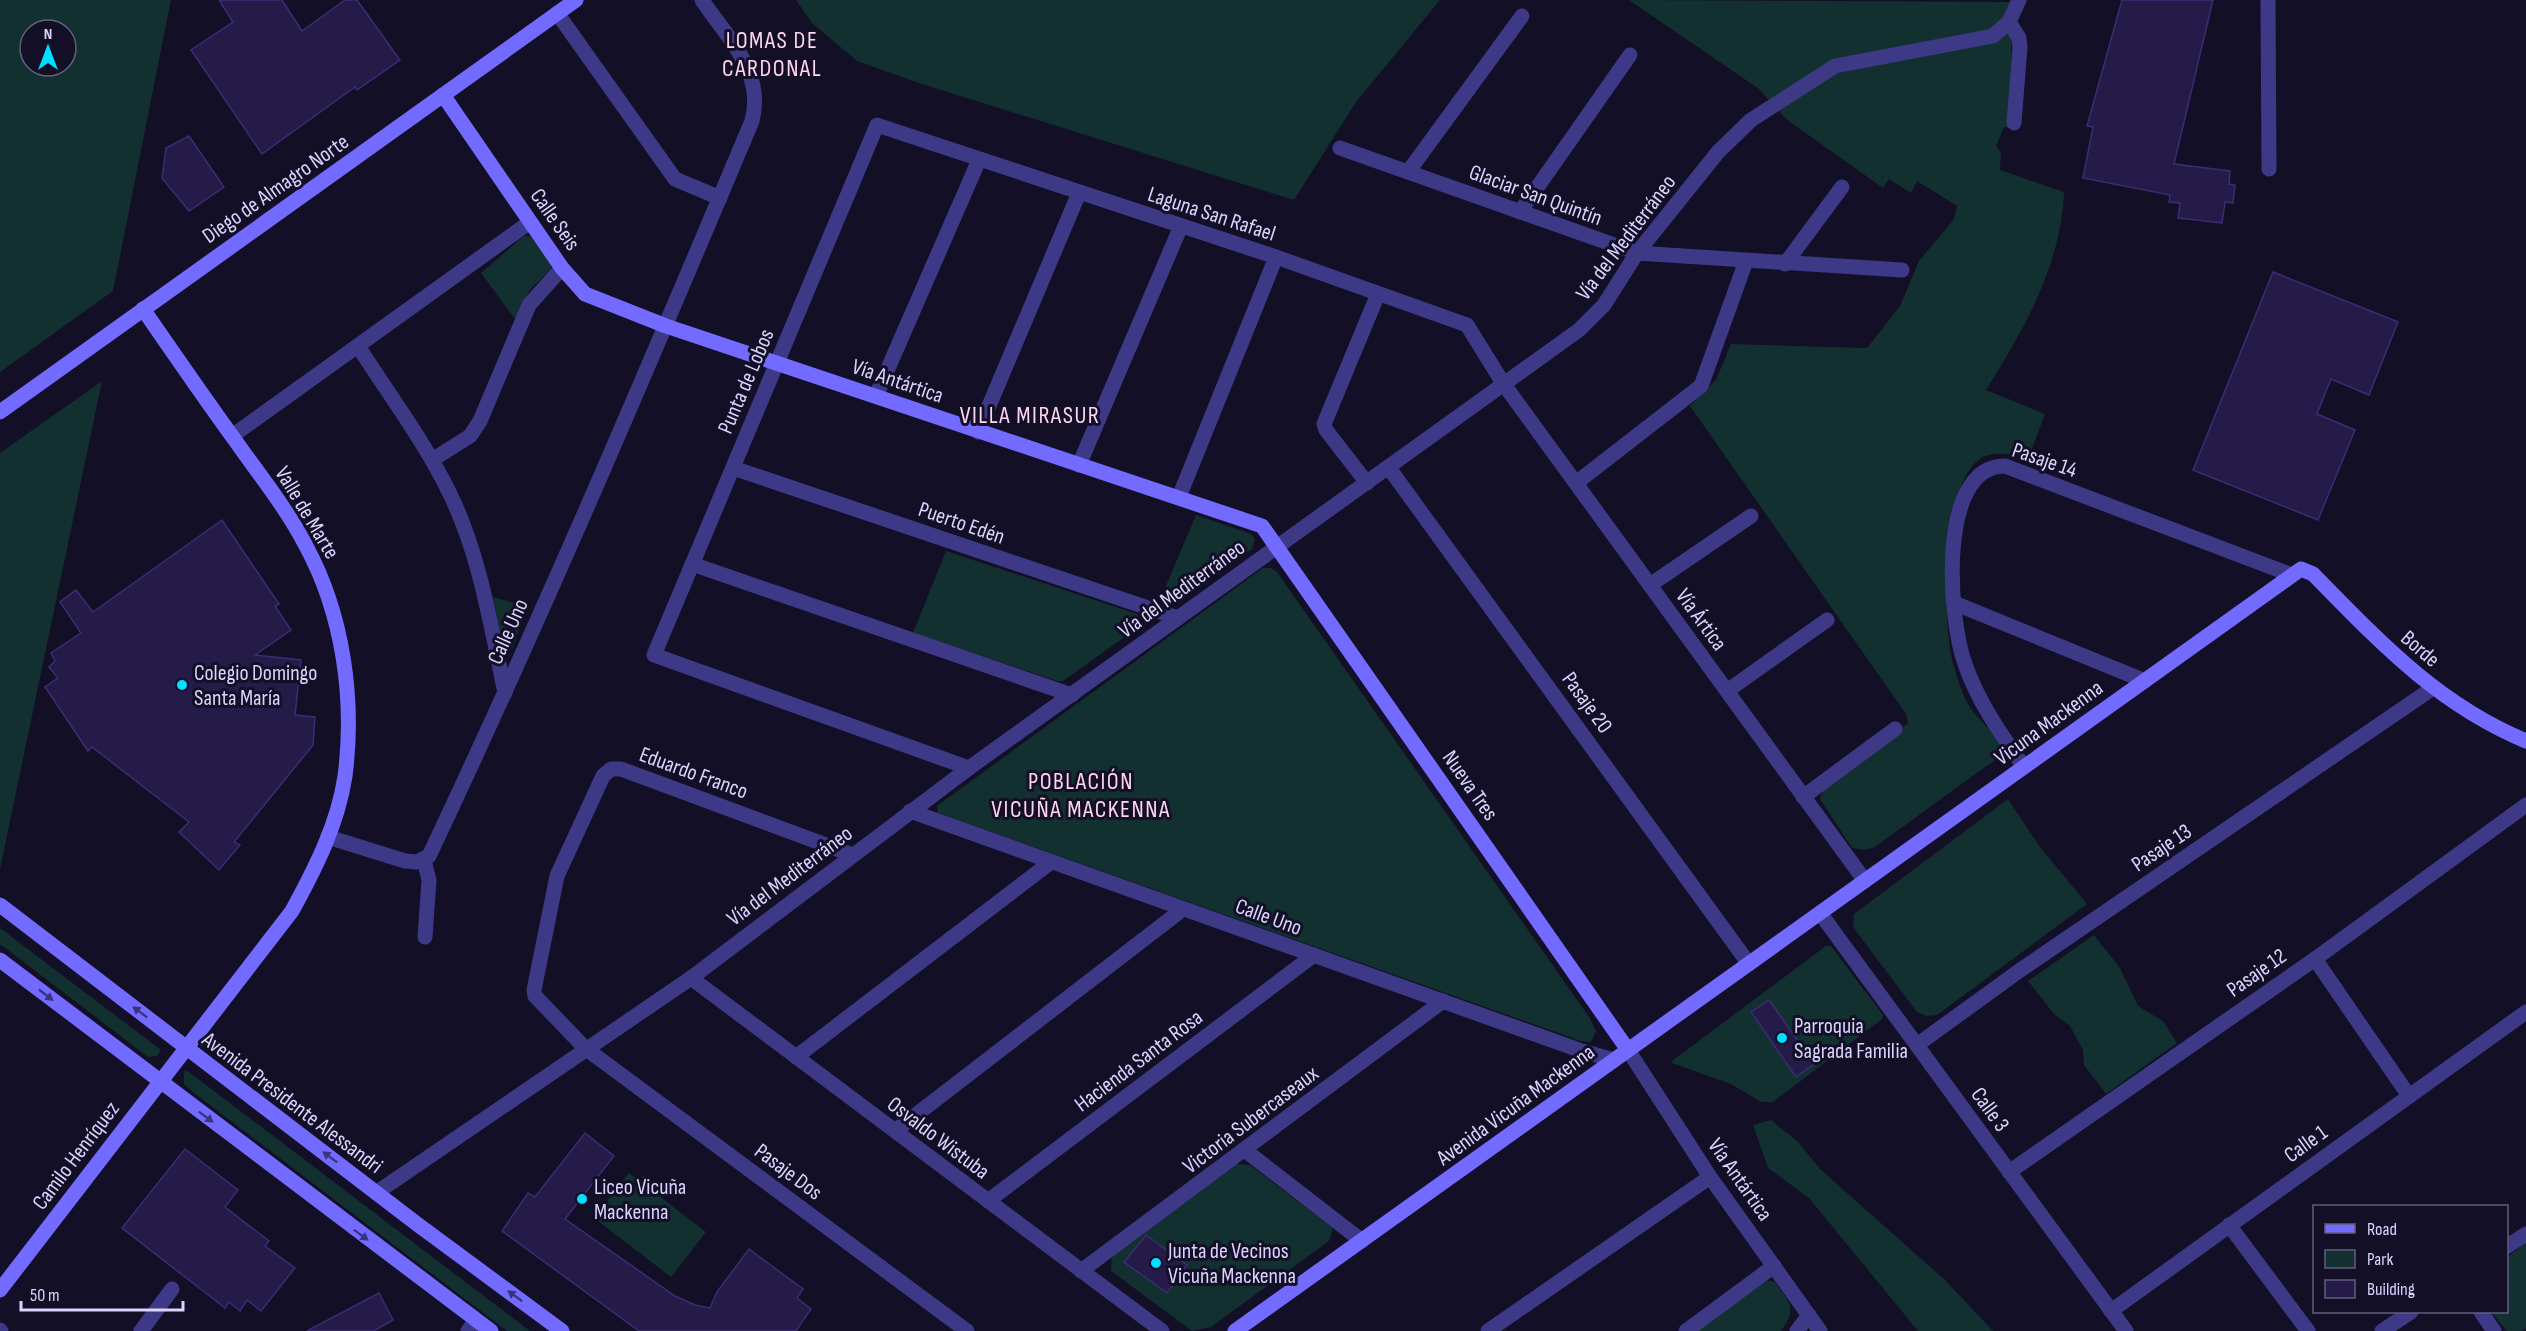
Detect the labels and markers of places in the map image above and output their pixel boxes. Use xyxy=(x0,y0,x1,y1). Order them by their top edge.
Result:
place label: Colegio Domingo Santa María xyxy=(194,660,317,712)
marker: Colegio Domingo Santa María xyxy=(175,678,189,692)
place label: Parroquia Sagrada Familia xyxy=(1794,1013,1908,1065)
marker: Parroquia Sagrada Familia xyxy=(1775,1031,1789,1045)
place label: Liceo Vicuña Mackenna xyxy=(594,1174,686,1226)
marker: Liceo Vicuña Mackenna xyxy=(575,1192,589,1206)
place label: Junta de Vecinos Vicuña Mackenna xyxy=(1167,1238,1296,1290)
marker: Junta de Vecinos Vicuña Mackenna xyxy=(1149,1256,1163,1270)

